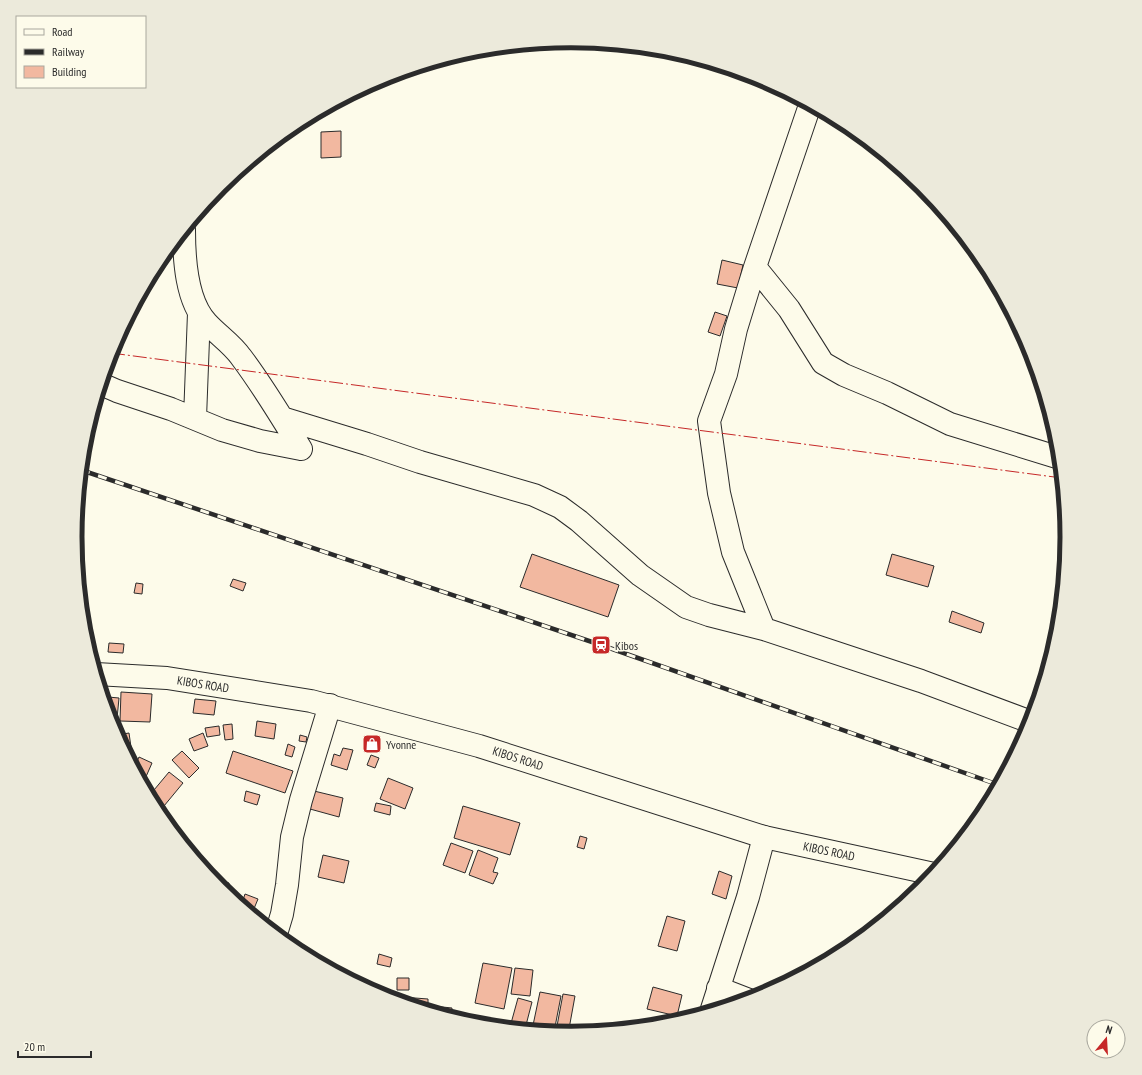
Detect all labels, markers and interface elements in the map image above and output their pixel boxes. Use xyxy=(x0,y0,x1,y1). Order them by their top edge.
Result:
legend xyxy=(16,16,146,88)
text: Road xyxy=(52,24,72,39)
text: Railway xyxy=(52,44,85,59)
text: Building xyxy=(52,64,87,79)
station icon: Kibos xyxy=(590,634,612,656)
place label: Kibos xyxy=(615,638,638,653)
street label: KIBOS ROAD xyxy=(176,672,230,696)
shop icon: Yvonne xyxy=(361,733,383,755)
place label: Yvonne xyxy=(386,737,416,752)
street label: KIBOS ROAD xyxy=(491,743,545,773)
street label: KIBOS ROAD xyxy=(802,838,856,864)
north arrow xyxy=(1086,1019,1126,1059)
text: N xyxy=(1104,1022,1114,1037)
scale bar xyxy=(18,1033,91,1059)
text: 20 m xyxy=(24,1039,45,1054)

